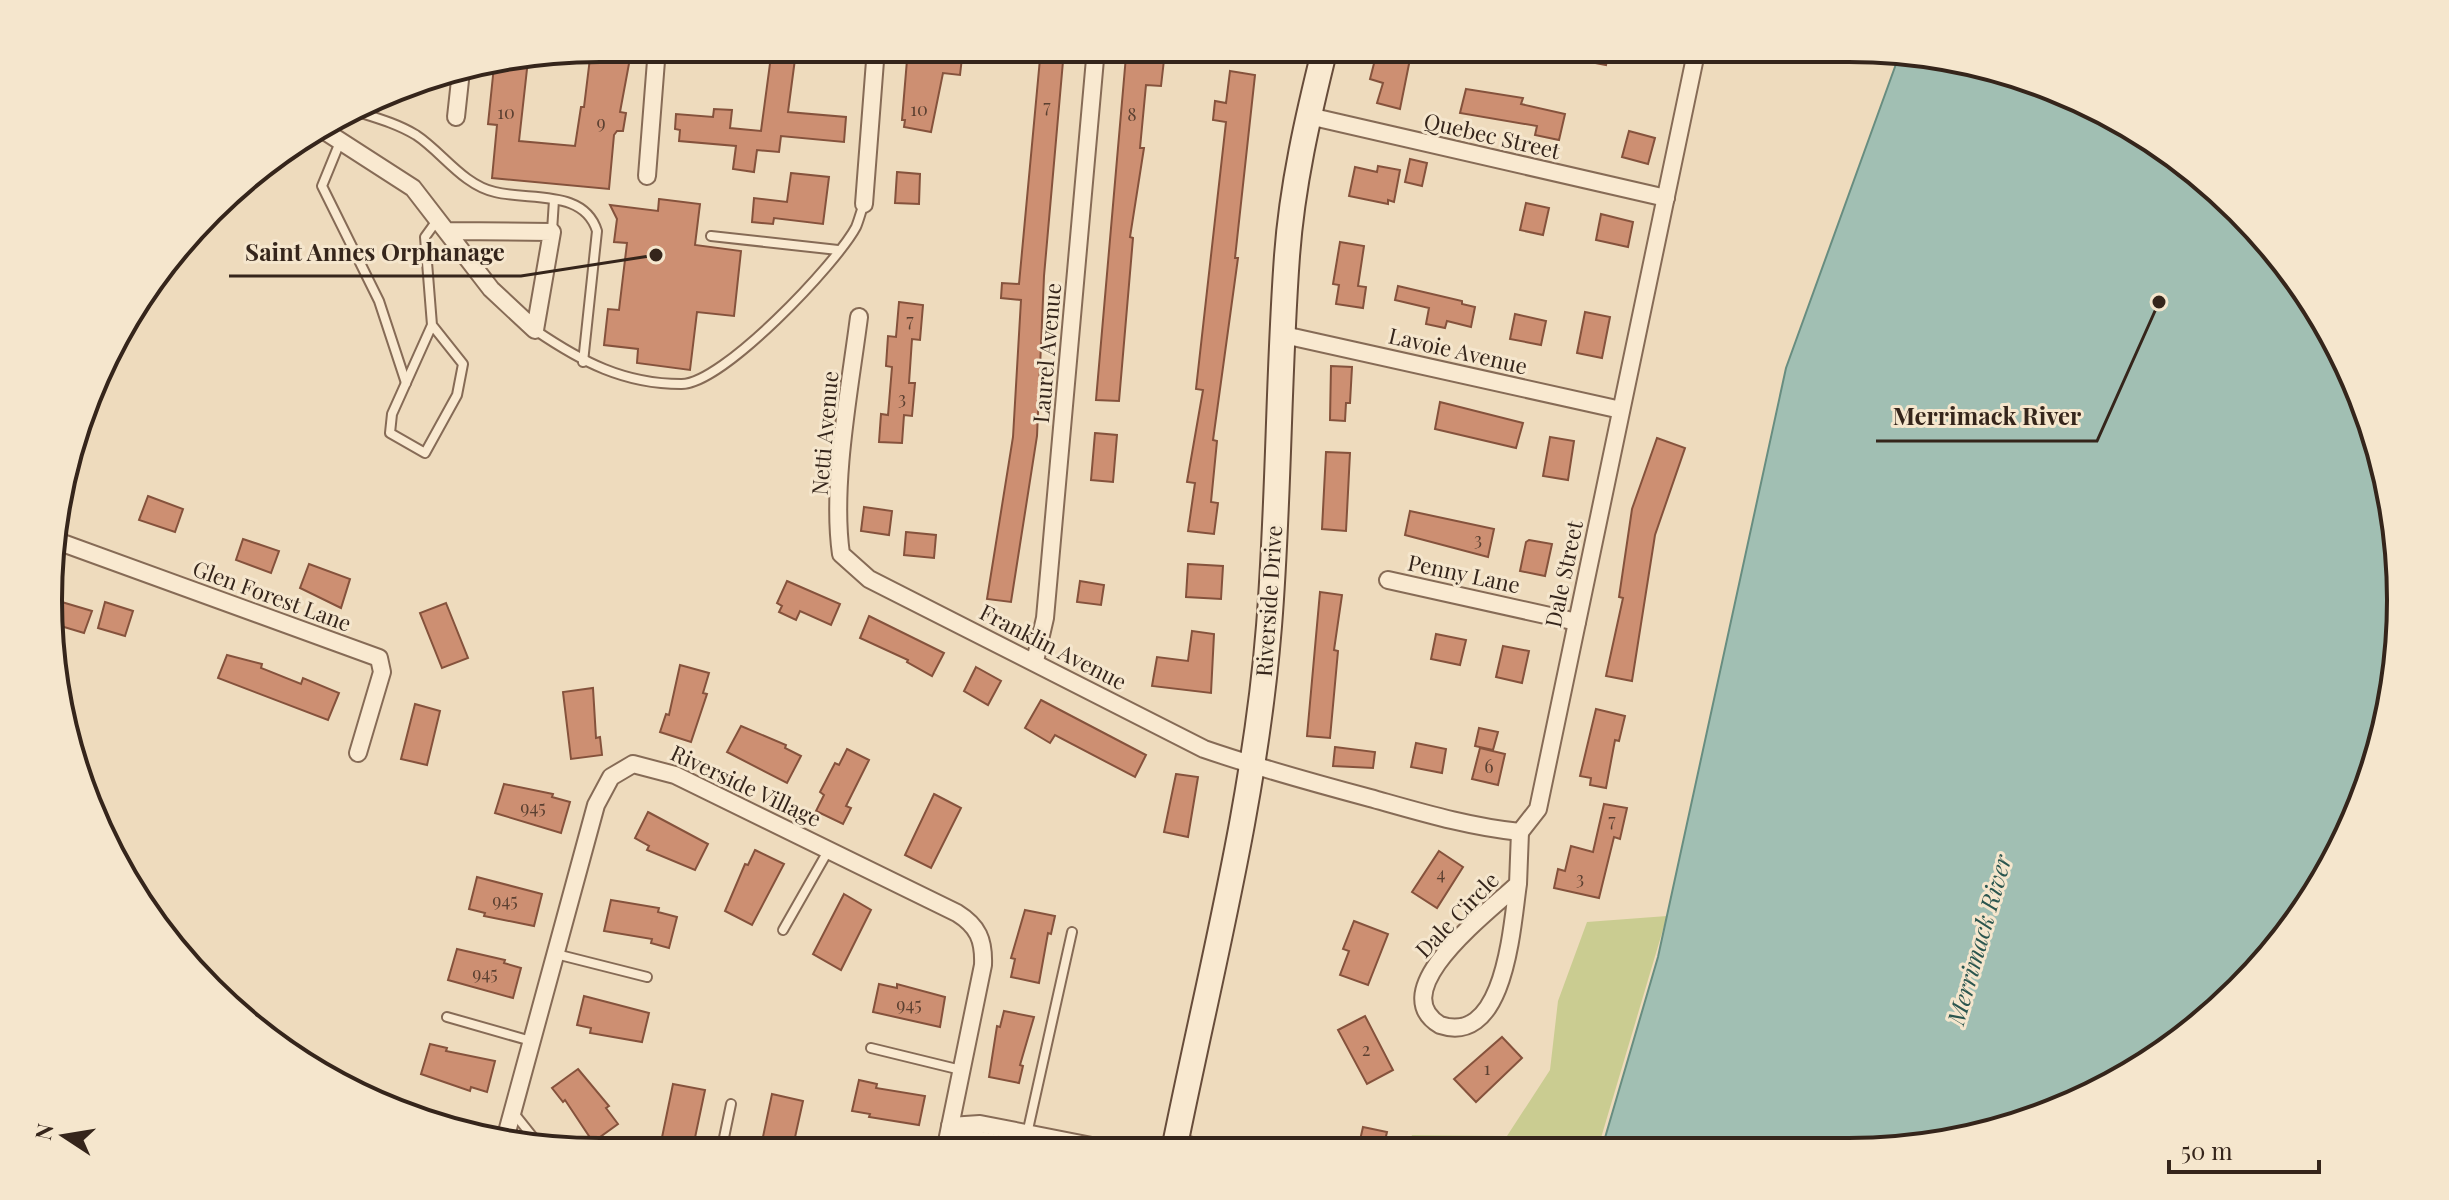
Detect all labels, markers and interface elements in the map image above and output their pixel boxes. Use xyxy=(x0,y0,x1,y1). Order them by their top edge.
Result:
house number: 7 xyxy=(1043,94,1051,118)
house number: 10 xyxy=(910,97,928,121)
house number: 10 xyxy=(497,100,515,124)
house number: 8 xyxy=(1127,102,1137,126)
street label: Quebec Street xyxy=(1421,105,1564,166)
house number: 9 xyxy=(596,110,606,134)
callout: Saint Annes Orphanage xyxy=(229,228,521,276)
text: Saint Annes Orphanage xyxy=(245,235,505,267)
street label: Laurel Avenue xyxy=(1025,281,1067,424)
house number: 7 xyxy=(906,308,914,332)
street label: Lavoie Avenue xyxy=(1386,320,1530,381)
street label: Netti Avenue xyxy=(804,369,844,496)
house number: 3 xyxy=(898,386,906,410)
callout: Merrimack River xyxy=(1876,393,2097,441)
text: Merrimack River xyxy=(1893,399,2082,431)
street label: Dale Street xyxy=(1537,516,1589,630)
street label: Riverside Drive xyxy=(1248,524,1288,678)
house number: 3 xyxy=(1474,527,1482,551)
street label: Penny Lane xyxy=(1405,547,1523,600)
street label: Glen Forest Lane xyxy=(189,552,356,638)
street label: Franklin Avenue xyxy=(975,596,1132,696)
street label: Riverside Village xyxy=(666,737,827,833)
house number: 6 xyxy=(1484,754,1494,778)
house number: 945 xyxy=(520,795,546,819)
house number: 7 xyxy=(1608,808,1616,832)
water label: Merrimack River xyxy=(1938,850,2018,1029)
house number: 4 xyxy=(1437,861,1446,885)
street label: Dale Circle xyxy=(1408,865,1505,964)
house number: 3 xyxy=(1576,866,1584,890)
house number: 945 xyxy=(492,888,518,912)
house number: 945 xyxy=(472,961,498,985)
house number: 945 xyxy=(896,992,922,1016)
house number: 2 xyxy=(1362,1037,1370,1061)
house number: 1 xyxy=(1484,1056,1491,1080)
north arrow xyxy=(24,1096,104,1176)
text: N xyxy=(27,1121,60,1143)
scale bar xyxy=(2169,1124,2319,1174)
text: 50 m xyxy=(2181,1134,2233,1166)

